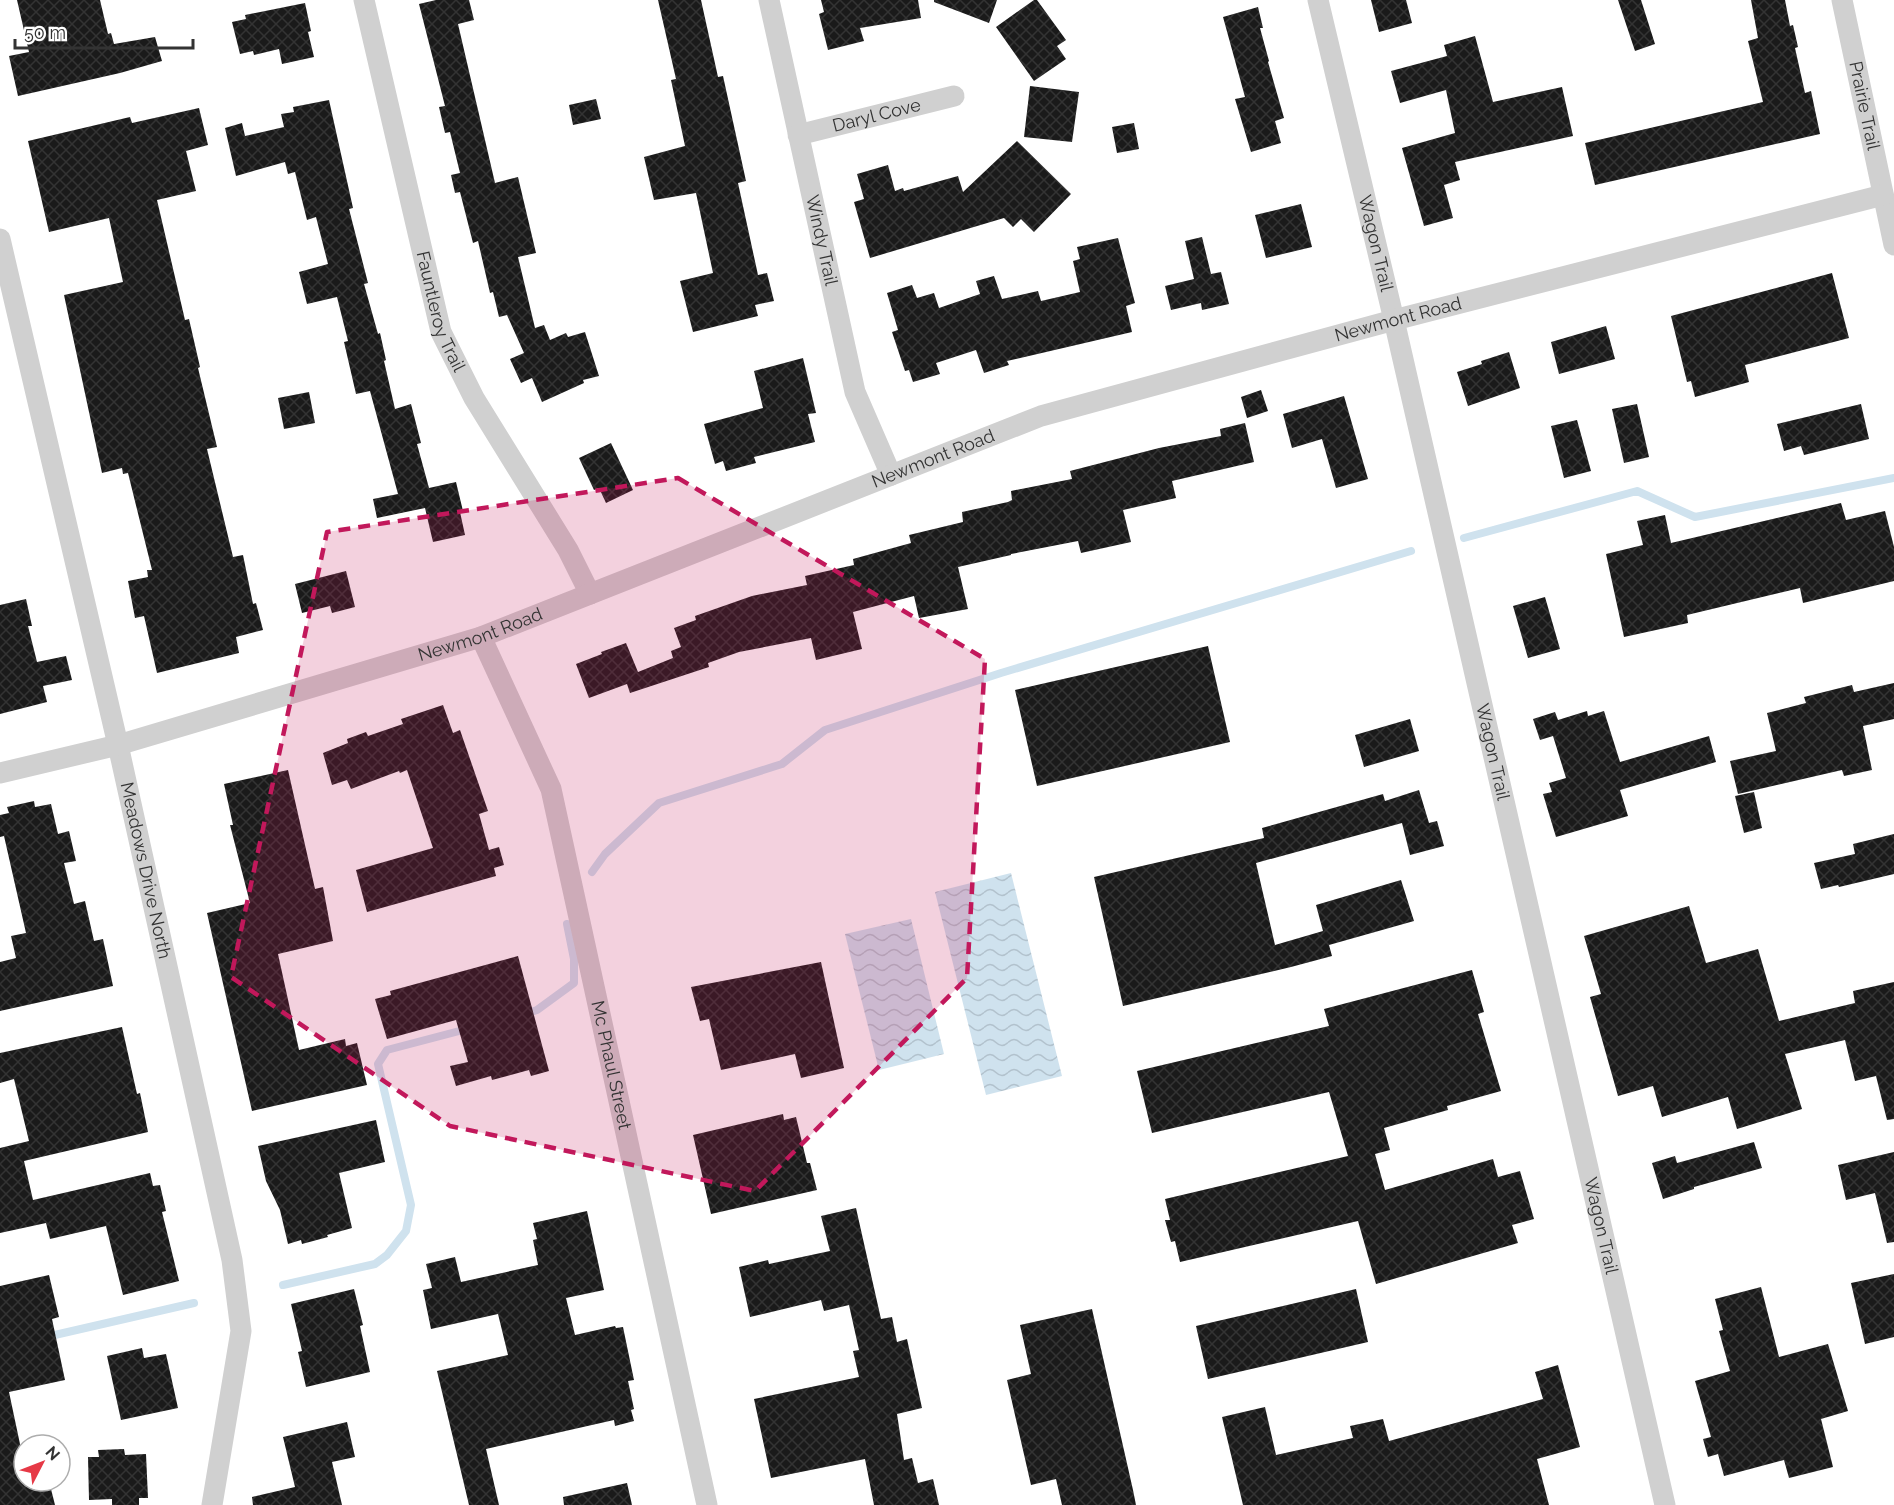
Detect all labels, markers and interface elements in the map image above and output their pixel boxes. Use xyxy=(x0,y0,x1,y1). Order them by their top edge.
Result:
scale bar xyxy=(15,12,194,50)
text: 50 m xyxy=(24,22,66,43)
street label: Prairie Trail xyxy=(1845,59,1885,152)
street label: Daryl Cove xyxy=(830,94,923,136)
street label: Windy Trail xyxy=(802,193,842,288)
street label: Wagon Trail xyxy=(1355,193,1398,294)
street label: Fauntleroy Trail xyxy=(413,249,470,375)
street label: Newmont Road xyxy=(1332,292,1464,346)
street label: Newmont Road xyxy=(868,424,997,492)
street label: Newmont Road xyxy=(415,603,545,665)
street label: Wagon Trail xyxy=(1472,702,1514,802)
street label: Meadows Drive North xyxy=(117,780,176,961)
street label: Mc Phaul Street xyxy=(587,999,636,1131)
street label: Wagon Trail xyxy=(1580,1175,1623,1276)
north arrow xyxy=(12,1433,72,1493)
text: N xyxy=(42,1442,64,1464)

